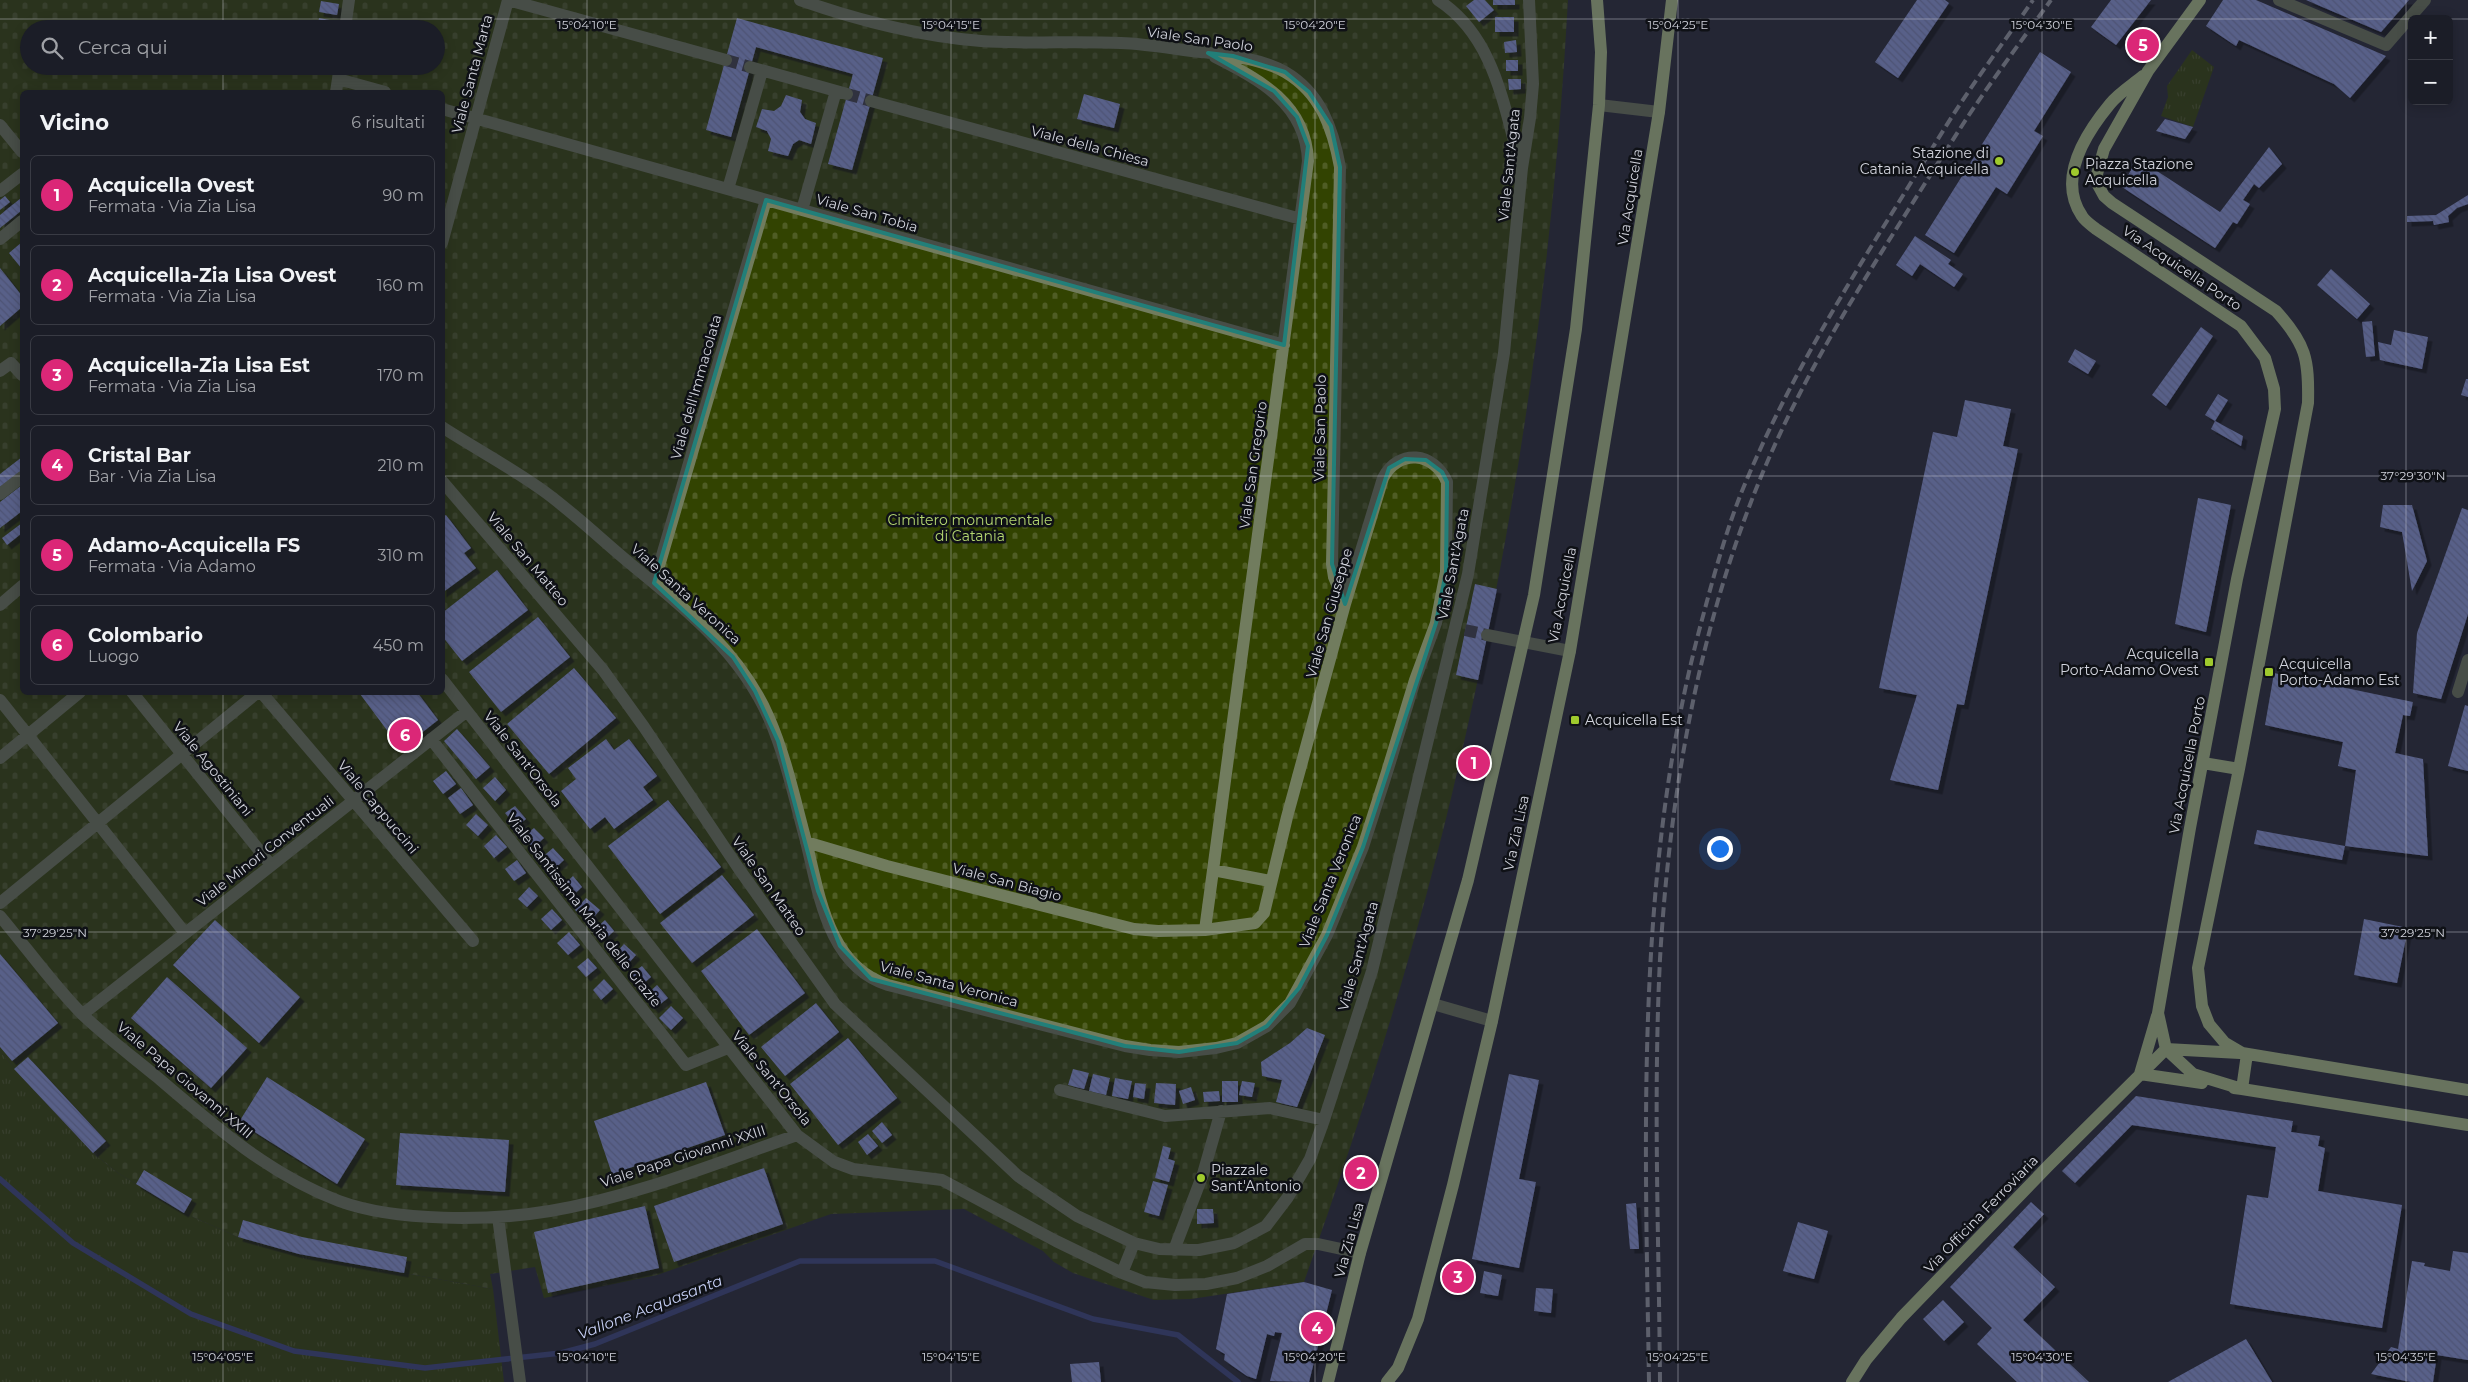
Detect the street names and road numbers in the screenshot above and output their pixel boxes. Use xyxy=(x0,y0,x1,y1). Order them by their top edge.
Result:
street label: Viale Santa Marta xyxy=(447,13,497,135)
street label: Viale San Paolo xyxy=(1146,23,1254,55)
street label: Viale Sant'Agata xyxy=(1494,108,1524,222)
street label: Viale della Chiesa xyxy=(1029,122,1151,170)
street label: Via Acquicella xyxy=(1613,147,1647,247)
street label: Viale San Tobia xyxy=(814,190,920,236)
street label: Via Acquicella Porto xyxy=(2119,221,2245,315)
street label: Viale dell'Immacolata xyxy=(667,312,725,462)
street label: Viale San Paolo xyxy=(1310,374,1330,482)
street label: Viale San Gregorio xyxy=(1235,400,1271,530)
street label: Viale Sant'Agata xyxy=(1433,507,1473,621)
street label: Viale San Matteo xyxy=(483,508,573,610)
street label: Viale Santa Veronica xyxy=(627,540,745,648)
street label: Via Acquicella xyxy=(1544,545,1580,645)
street label: Viale San Giuseppe xyxy=(1302,546,1356,680)
street label: Via Acquicella Porto xyxy=(2165,694,2209,835)
street label: Viale Sant'Orsola xyxy=(480,707,566,811)
street label: Viale Agostiniani xyxy=(169,718,257,820)
street label: Viale Cappuccini xyxy=(334,757,422,857)
street label: Viale Minori Conventuali xyxy=(193,792,337,910)
street label: Via Zia Lisa xyxy=(1499,793,1533,873)
street label: Viale Santissima Maria delle Grazie xyxy=(503,809,665,1011)
street label: Viale Santa Veronica xyxy=(1295,812,1365,950)
street label: Viale San Matteo xyxy=(728,833,810,939)
street label: Viale San Biagio xyxy=(950,859,1064,905)
street label: Viale Sant'Agata xyxy=(1334,899,1382,1013)
street label: Viale Santa Veronica xyxy=(878,957,1020,1011)
street label: Viale Papa Giovanni XXIII xyxy=(113,1018,257,1142)
street label: Viale Sant'Orsola xyxy=(728,1027,816,1129)
street label: Viale Papa Giovanni XXIII xyxy=(598,1121,768,1191)
street label: Via Officina Ferroviaria xyxy=(1920,1151,2042,1277)
street label: Via Zia Lisa xyxy=(1330,1200,1368,1280)

